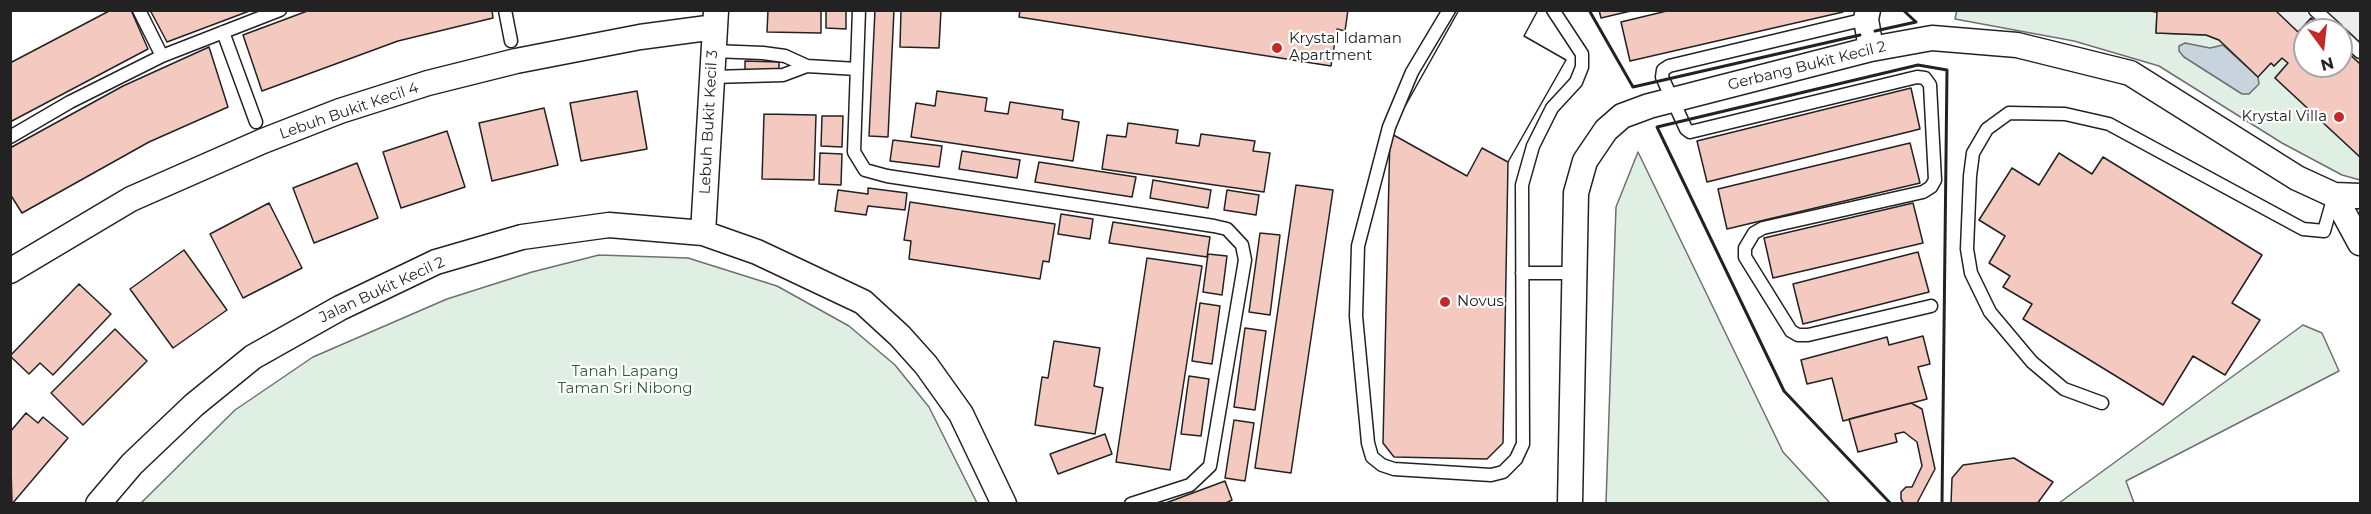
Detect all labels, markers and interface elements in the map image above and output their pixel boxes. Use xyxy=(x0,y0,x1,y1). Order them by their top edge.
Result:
north arrow xyxy=(2293,18,2353,78)
place label: Krystal Idaman Apartment xyxy=(1289,30,1402,65)
street label: Gerbang Bukit Kecil 2 xyxy=(1726,38,1888,94)
marker: Krystal Idaman Apartment xyxy=(1270,41,1284,55)
street label: Lebuh Bukit Kecil 3 xyxy=(696,49,722,195)
text: N xyxy=(2319,53,2336,75)
street label: Lebuh Bukit Kecil 4 xyxy=(277,79,421,143)
place label: Krystal Villa xyxy=(2241,108,2327,126)
marker: Krystal Villa xyxy=(2332,110,2346,124)
street label: Jalan Bukit Kecil 2 xyxy=(317,253,447,327)
place label: Novus xyxy=(1457,293,1504,311)
marker: Novus xyxy=(1438,295,1452,309)
park label: Tanah Lapang Taman Sri Nibong xyxy=(557,363,693,398)

